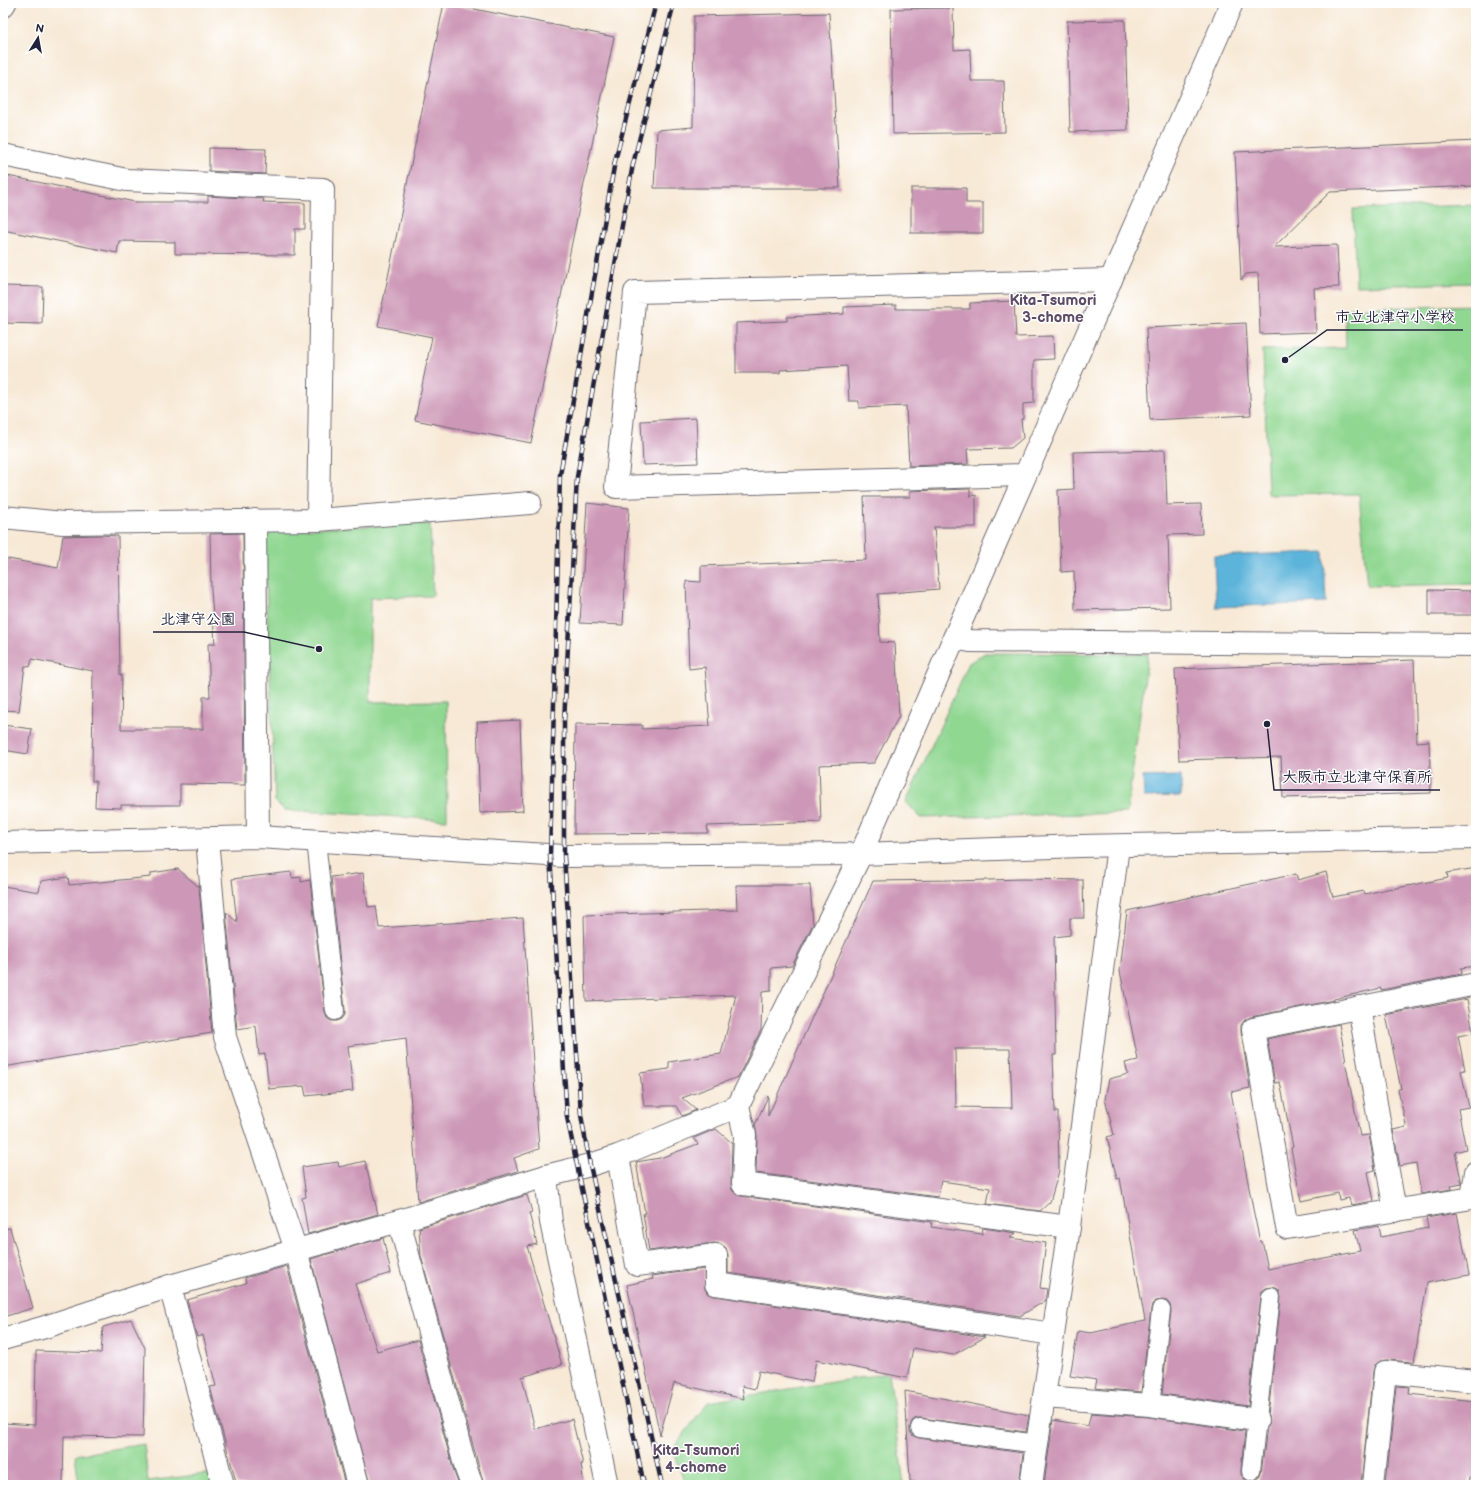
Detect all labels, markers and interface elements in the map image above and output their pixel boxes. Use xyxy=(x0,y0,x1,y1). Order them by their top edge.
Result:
north arrow xyxy=(18,18,58,58)
text: N xyxy=(35,22,45,36)
district label: Kita-Tsumori 3-chome xyxy=(1009,291,1097,327)
callout: 市立北津守小学校 xyxy=(1327,303,1463,330)
text: 市立北津守小学校 xyxy=(1335,308,1455,327)
callout: 北津守公園 xyxy=(153,605,244,632)
text: 北津守公園 xyxy=(160,610,236,629)
callout: 大阪市立北津守保育所 xyxy=(1274,763,1440,790)
text: 大阪市立北津守保育所 xyxy=(1282,768,1432,787)
district label: Kita-Tsumori 4-chome xyxy=(652,1441,740,1477)

